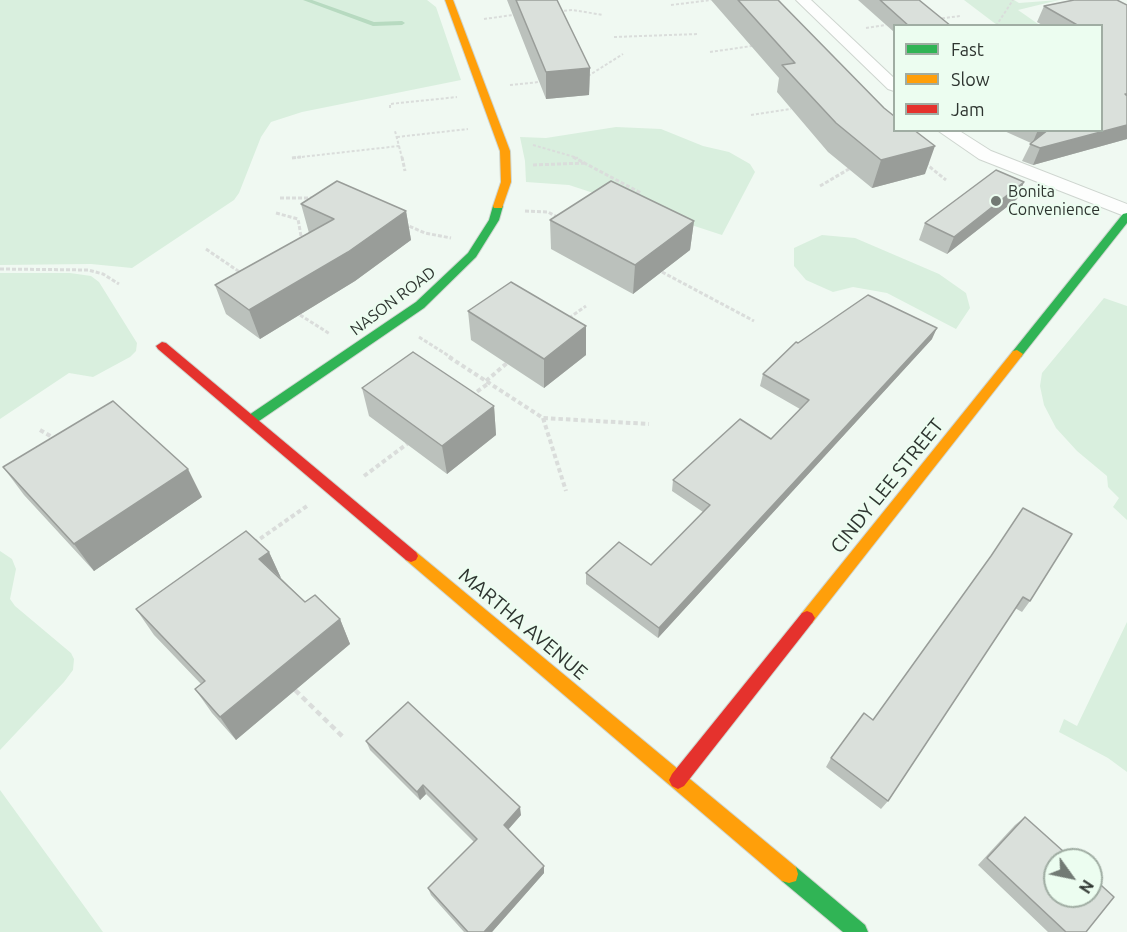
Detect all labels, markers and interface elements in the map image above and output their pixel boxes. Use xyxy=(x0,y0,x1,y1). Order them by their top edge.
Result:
legend xyxy=(893,24,1103,132)
text: Fast xyxy=(951,39,984,59)
text: Slow xyxy=(951,69,990,89)
text: Jam xyxy=(951,99,985,119)
place label: Bonita Convenience xyxy=(1008,182,1100,220)
marker: Bonita Convenience xyxy=(989,194,1003,208)
street label: NASON ROAD xyxy=(347,263,439,339)
street label: CINDY LEE STREET xyxy=(825,414,949,558)
street label: MARTHA AVENUE xyxy=(454,563,592,685)
north arrow xyxy=(1043,848,1103,908)
text: N xyxy=(1076,877,1097,897)

